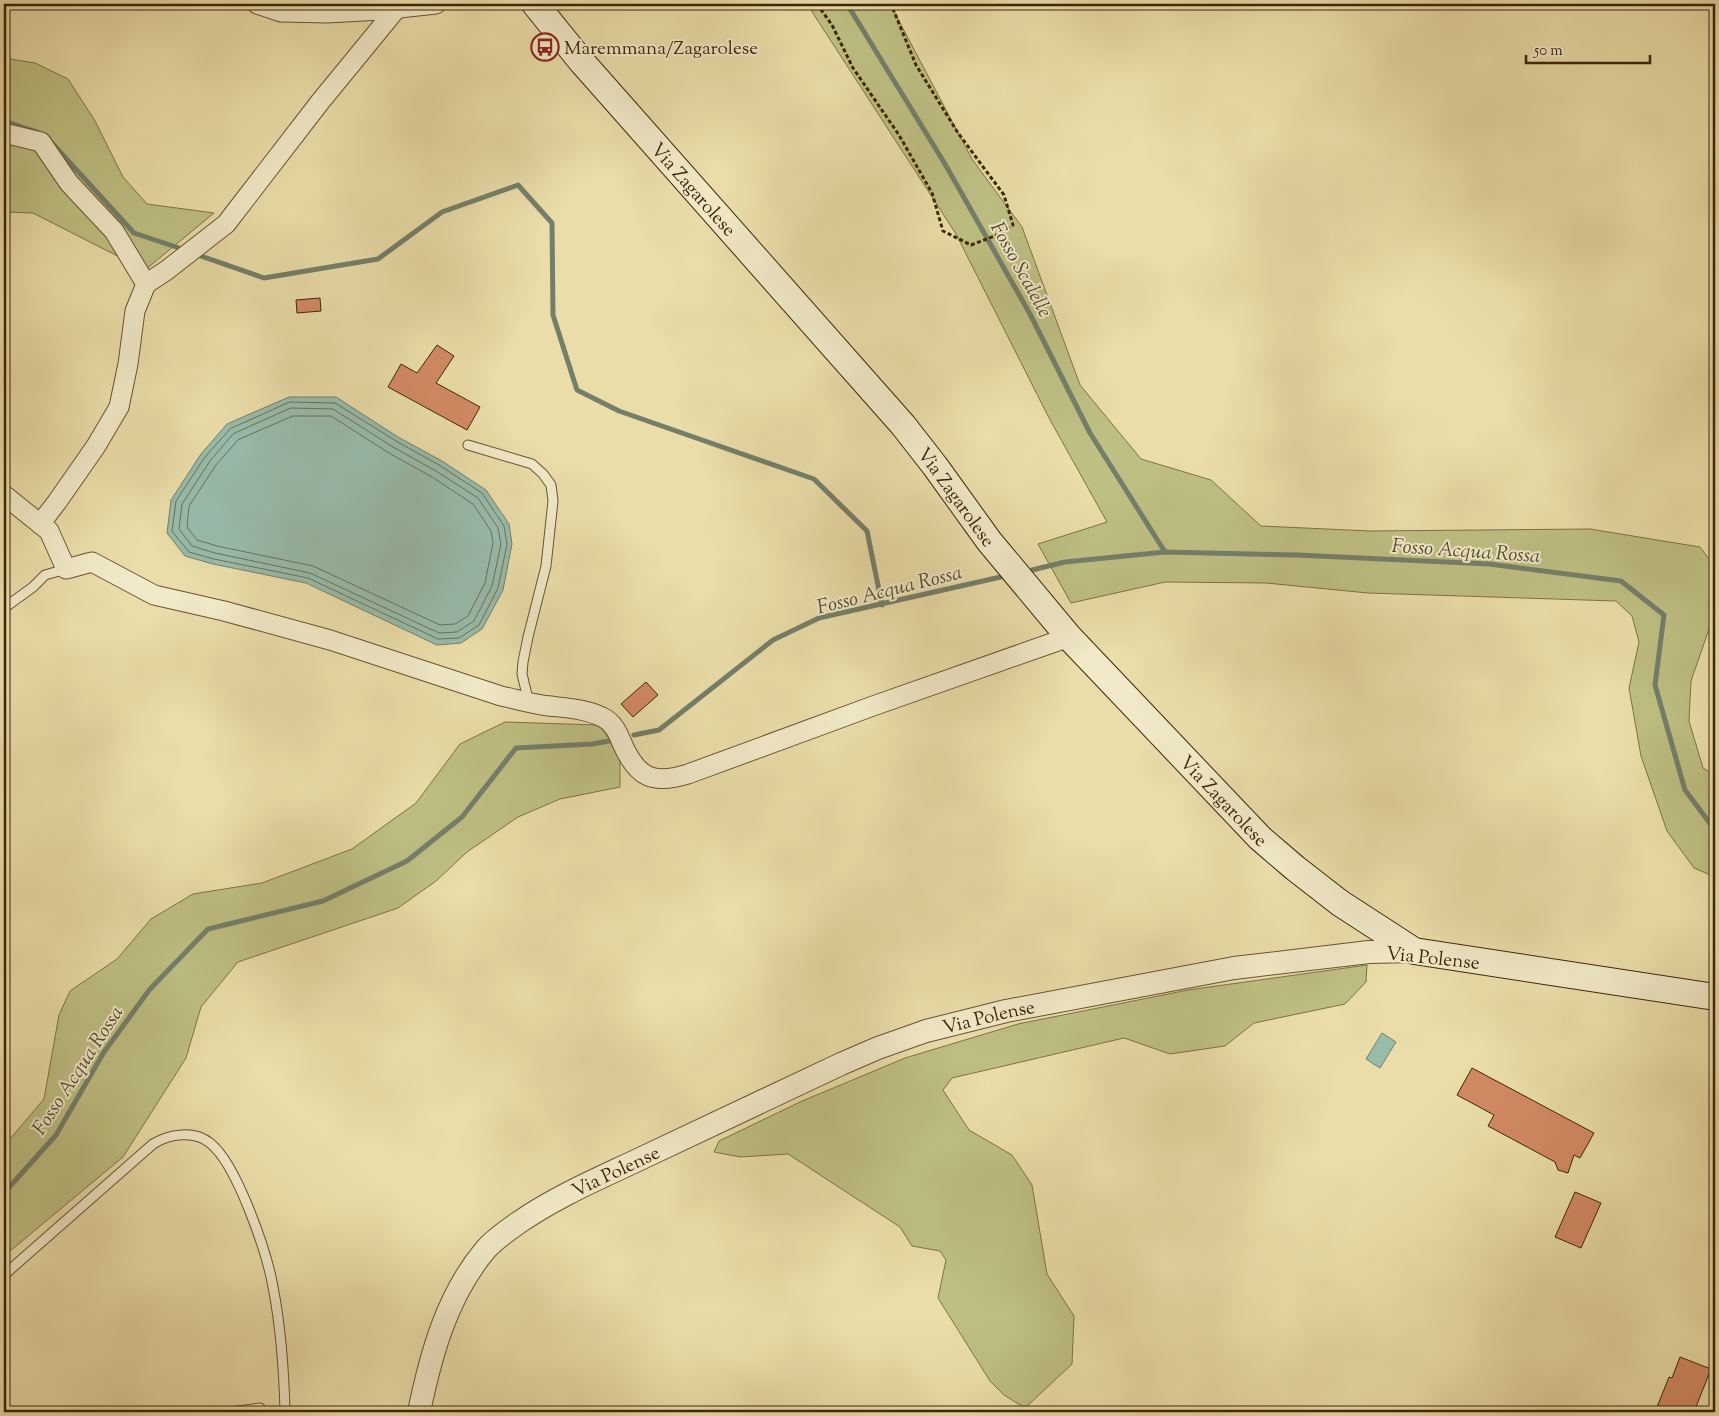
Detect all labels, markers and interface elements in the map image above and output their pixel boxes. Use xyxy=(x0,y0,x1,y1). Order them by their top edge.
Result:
bus stop icon: Maremmana/Zagarolese xyxy=(530,32,560,62)
scale bar xyxy=(1526,32,1650,64)
place label: Maremmana/Zagarolese xyxy=(564,36,758,63)
text: 50 m xyxy=(1533,41,1563,62)
street label: Via Zagarolese xyxy=(643,138,741,243)
water label: Fosso Scalelle xyxy=(982,217,1058,323)
street label: Via Zagarolese xyxy=(910,443,1000,554)
water label: Fosso Acqua Rossa xyxy=(1390,533,1541,572)
water label: Fosso Acqua Rossa xyxy=(814,559,965,624)
street label: Via Zagarolese xyxy=(1172,750,1272,855)
street label: Via Polense xyxy=(1385,941,1481,978)
street label: Via Polense xyxy=(940,995,1037,1042)
water label: Fosso Acqua Rossa xyxy=(26,1001,132,1142)
street label: Via Polense xyxy=(568,1140,665,1205)

